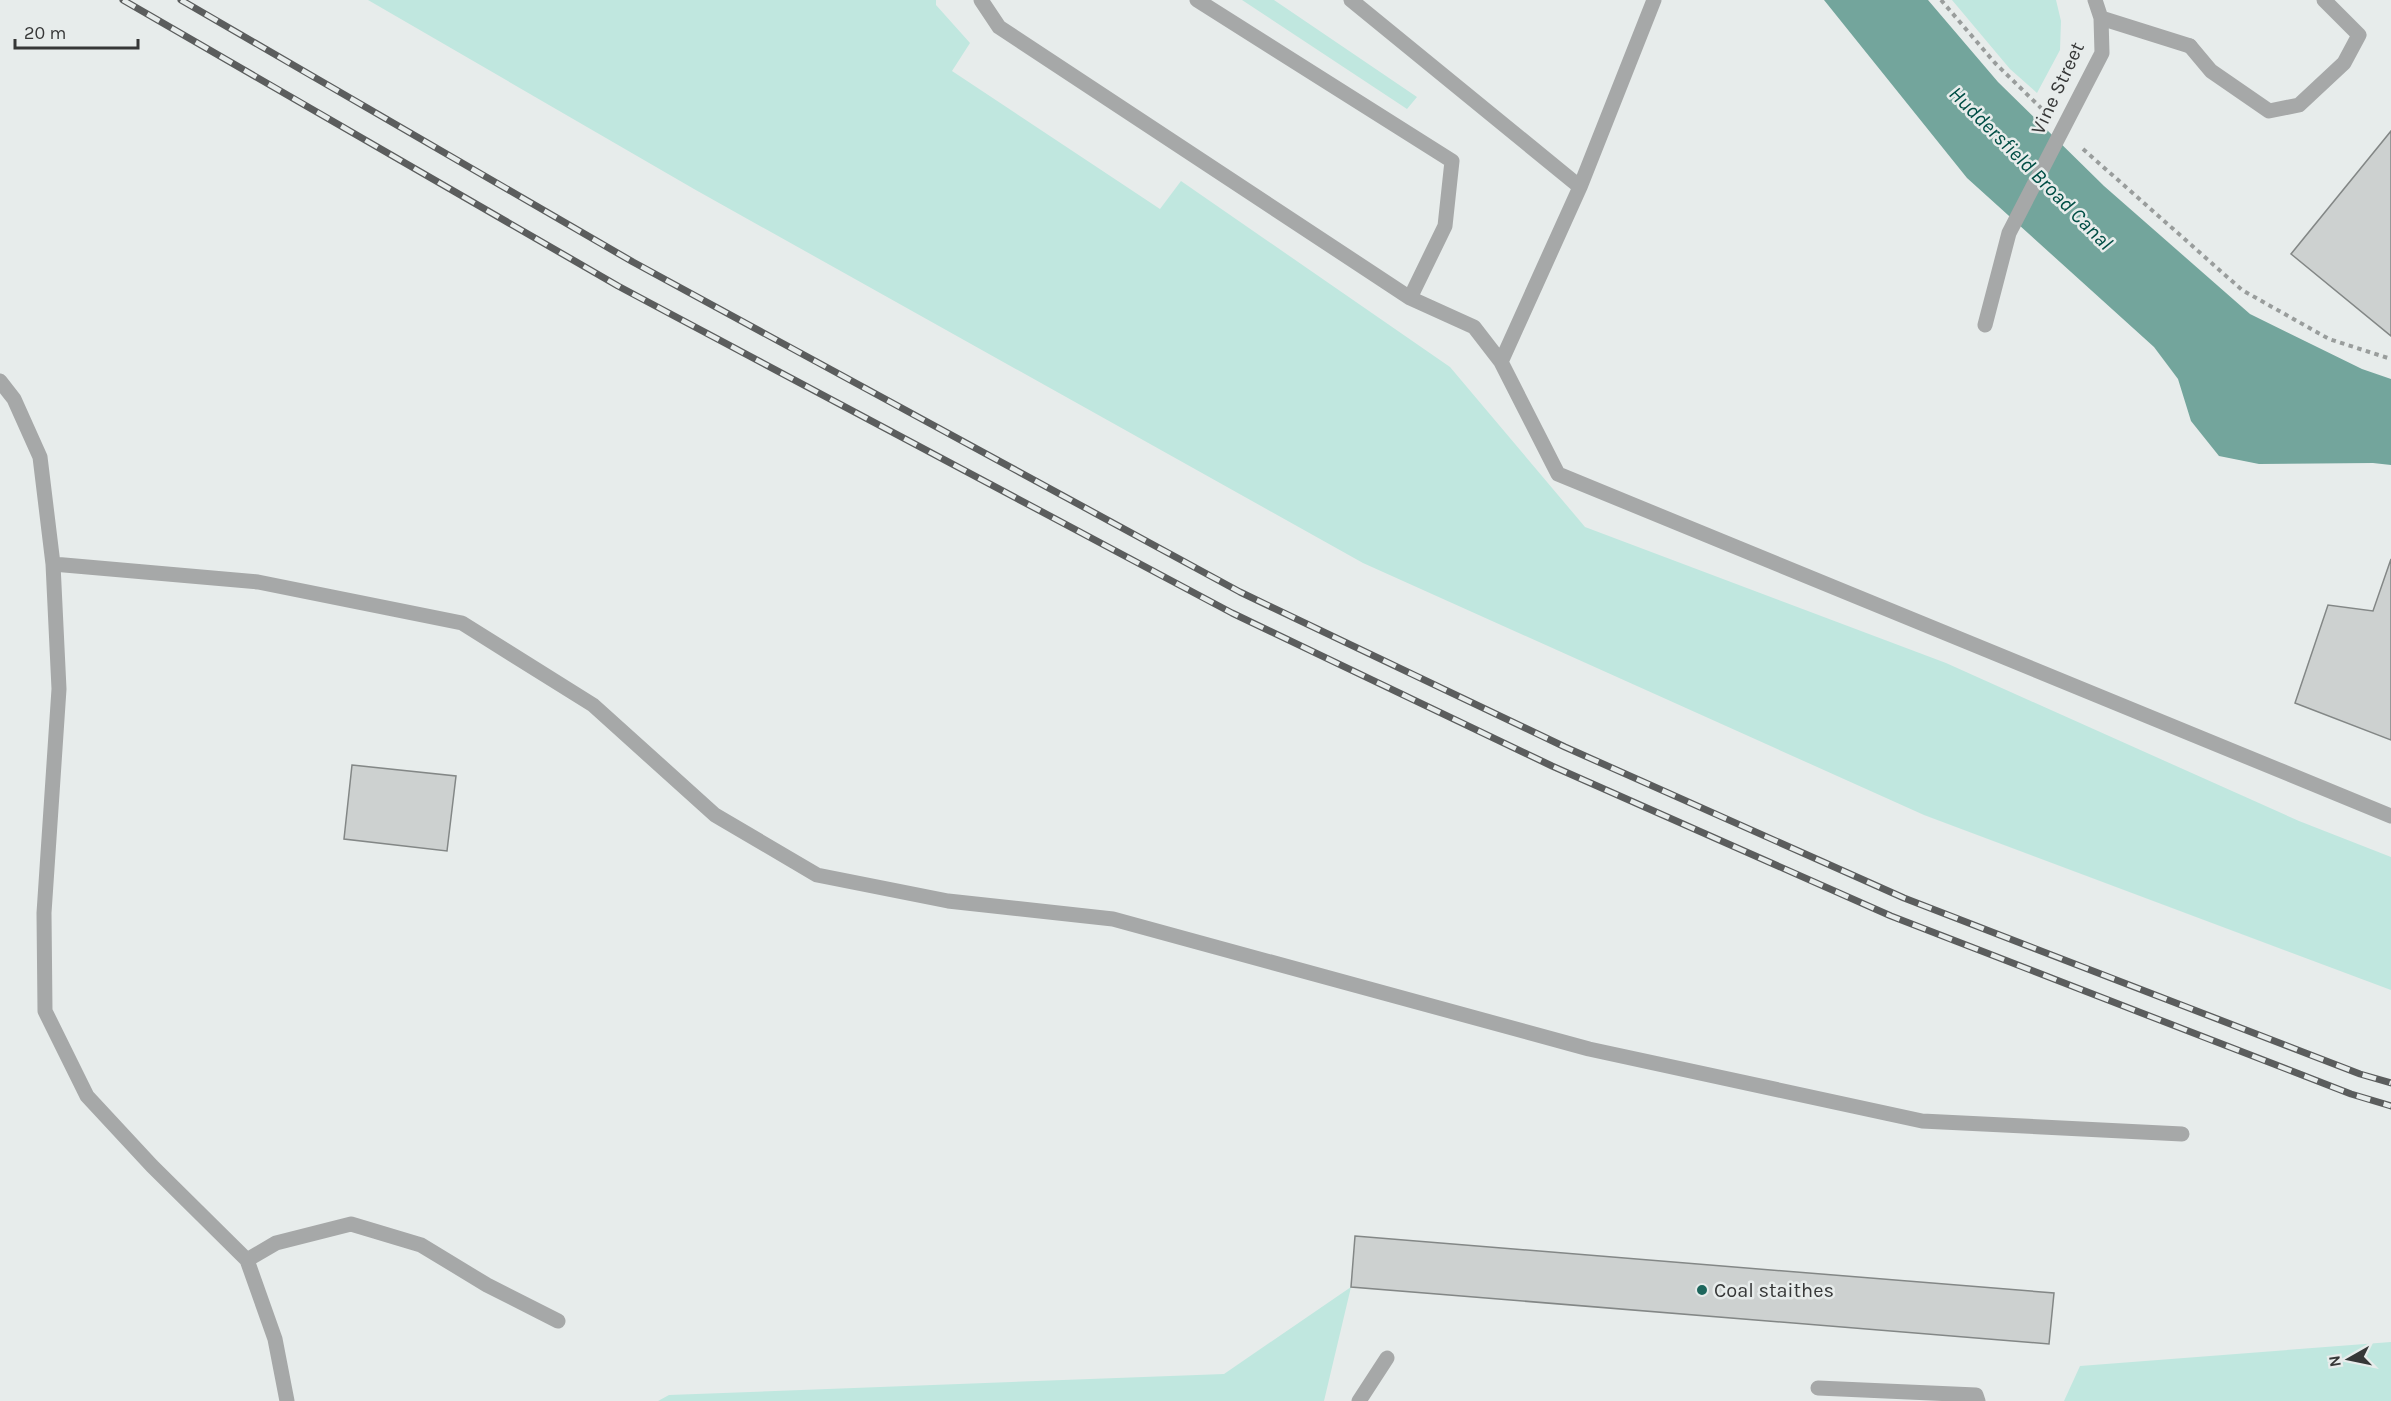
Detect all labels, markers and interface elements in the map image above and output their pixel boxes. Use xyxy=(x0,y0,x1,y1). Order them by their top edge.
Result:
scale bar xyxy=(15,12,138,50)
text: 20 m xyxy=(24,22,66,44)
street label: Vine Street xyxy=(2026,38,2089,138)
water label: Huddersfield Broad Canal xyxy=(1944,81,2118,255)
place label: Coal staithes xyxy=(1714,1279,1834,1302)
marker: Coal staithes xyxy=(1695,1283,1709,1297)
north arrow xyxy=(2319,1329,2379,1389)
text: N xyxy=(2324,1354,2345,1368)

